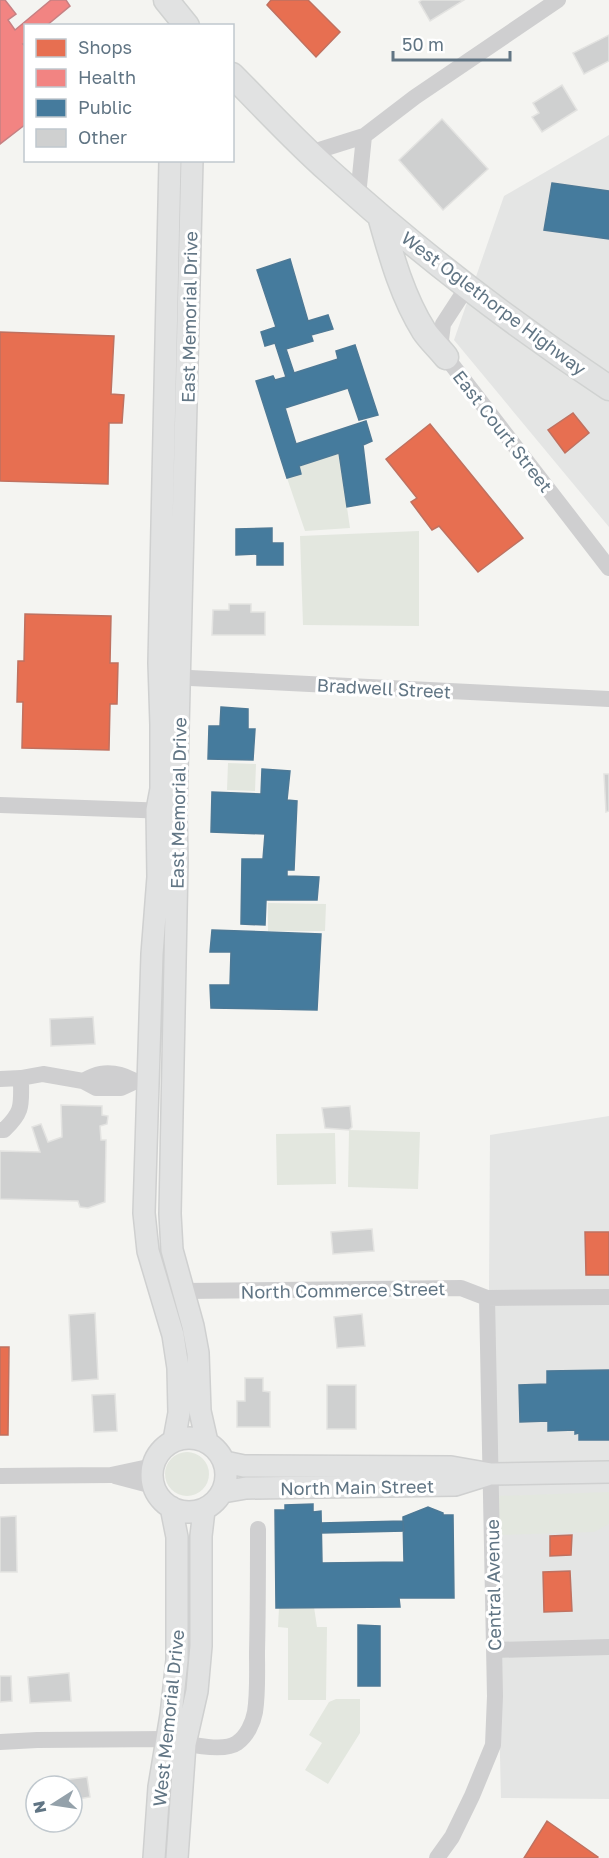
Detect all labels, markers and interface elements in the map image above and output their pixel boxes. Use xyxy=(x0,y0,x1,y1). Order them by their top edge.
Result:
legend xyxy=(24,24,234,162)
scale bar xyxy=(393,24,510,62)
text: 50 m xyxy=(402,33,444,55)
text: Shops xyxy=(78,36,132,58)
text: Health xyxy=(78,66,136,88)
text: Public xyxy=(78,96,132,118)
text: Other xyxy=(78,126,127,148)
street label: West Oglethorpe Highway xyxy=(397,226,591,380)
street label: East Memorial Drive xyxy=(177,231,201,403)
street label: East Court Street xyxy=(449,366,557,496)
street label: Bradwell Street xyxy=(316,674,452,702)
street label: East Memorial Drive xyxy=(166,717,190,889)
street label: North Commerce Street xyxy=(240,1277,446,1303)
street label: North Main Street xyxy=(280,1475,434,1499)
street label: Central Avenue xyxy=(481,1519,505,1651)
street label: West Memorial Drive xyxy=(148,1628,188,1808)
north arrow xyxy=(24,1774,84,1834)
text: N xyxy=(28,1799,50,1815)

